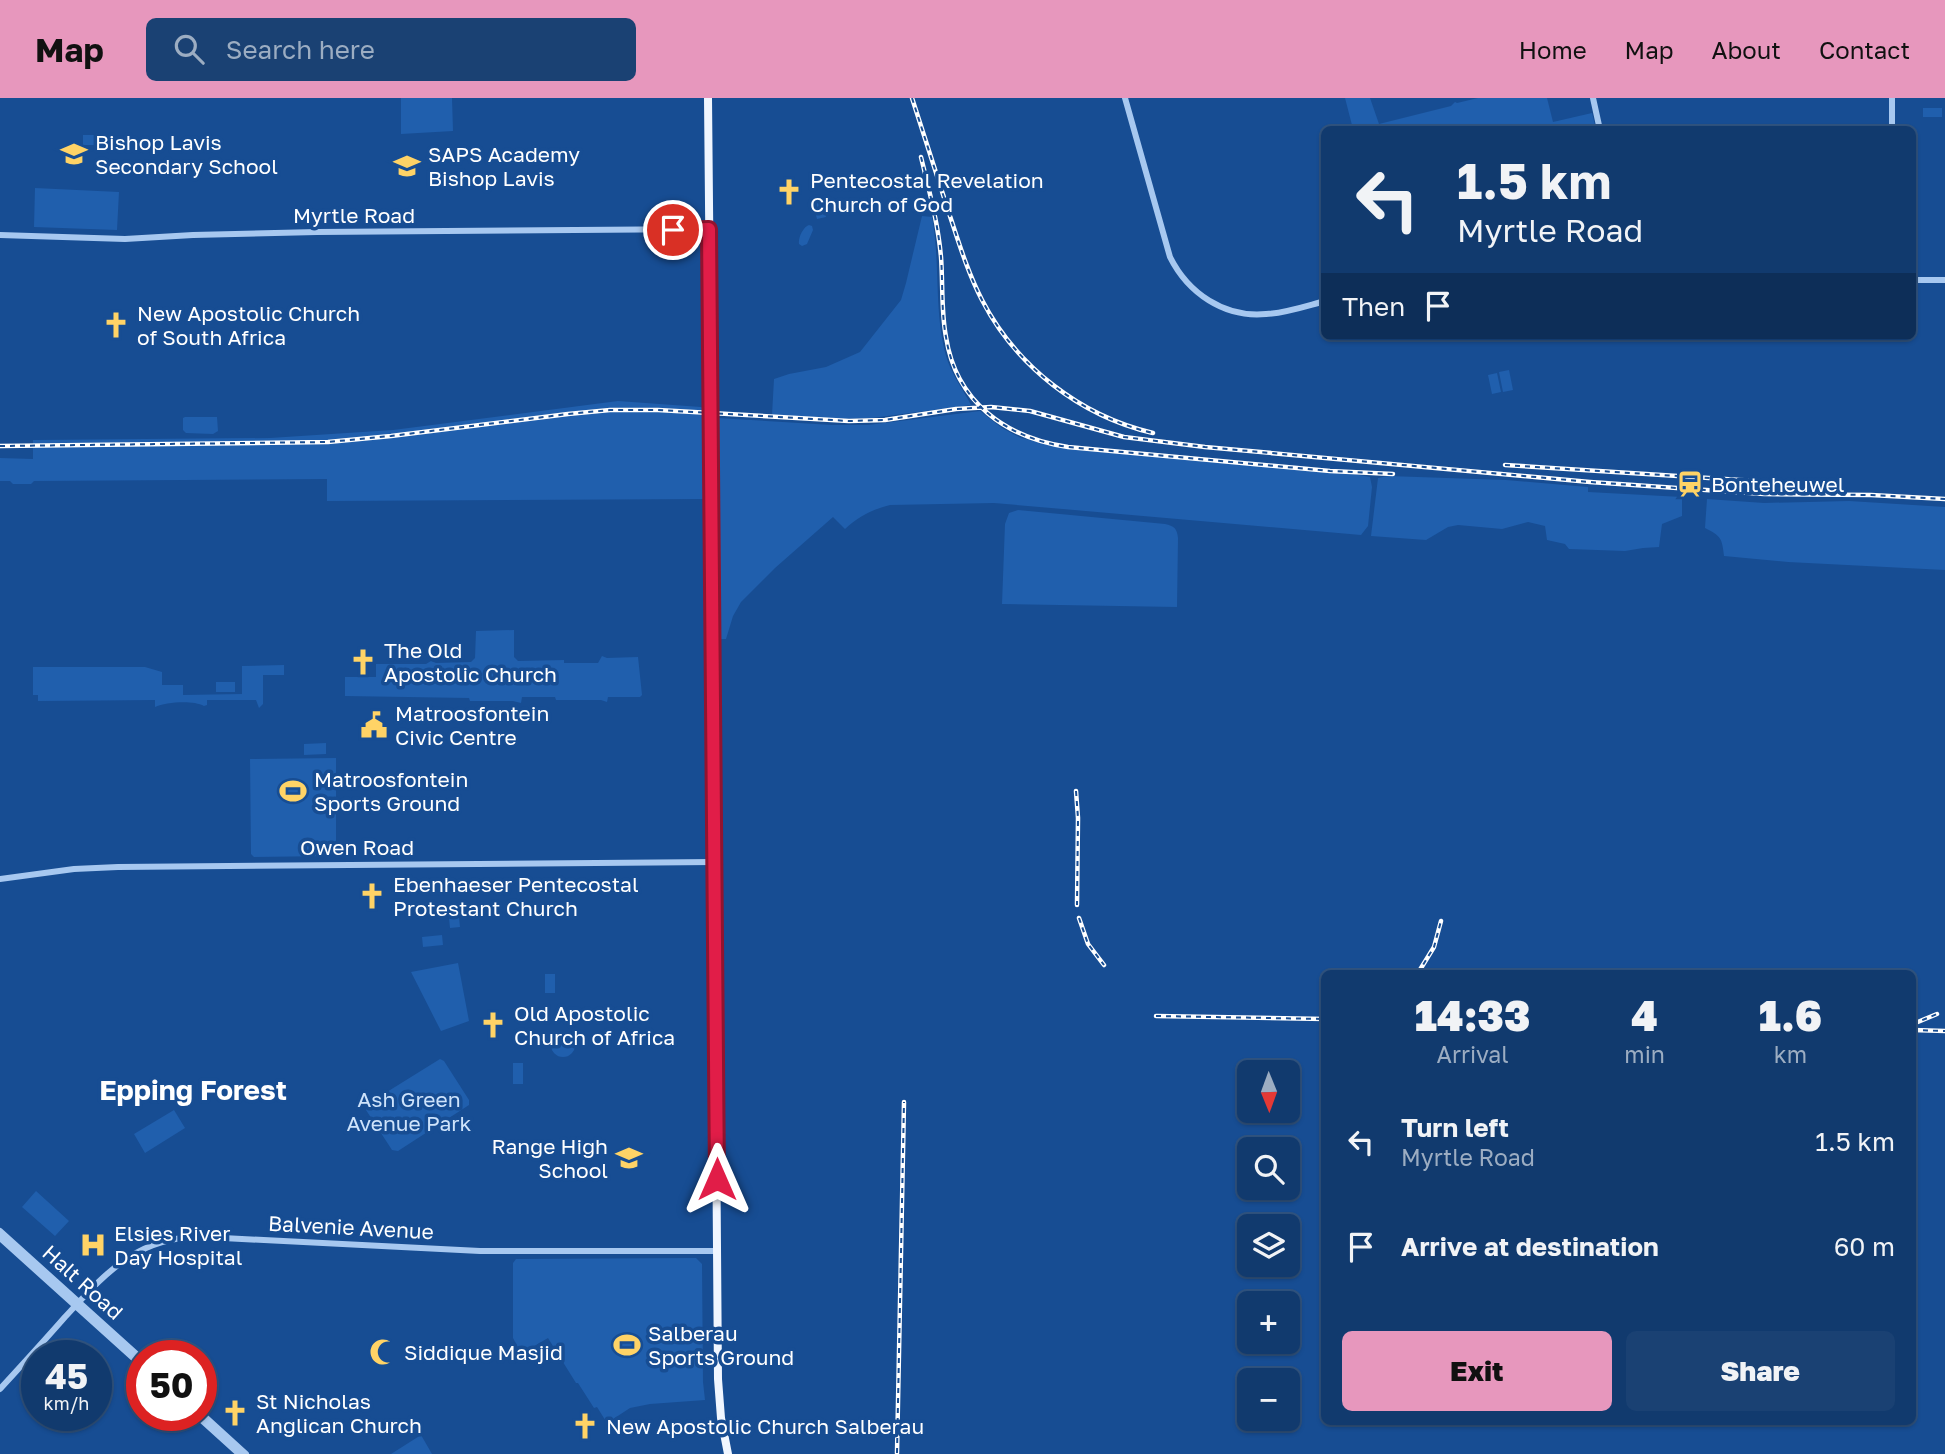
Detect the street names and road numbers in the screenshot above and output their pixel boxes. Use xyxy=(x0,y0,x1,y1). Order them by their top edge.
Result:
street label: Myrtle Road xyxy=(293,202,415,228)
street label: Owen Road xyxy=(300,834,414,860)
street label: Balvenie Avenue xyxy=(268,1210,434,1244)
street label: Halt Road xyxy=(37,1239,129,1325)

